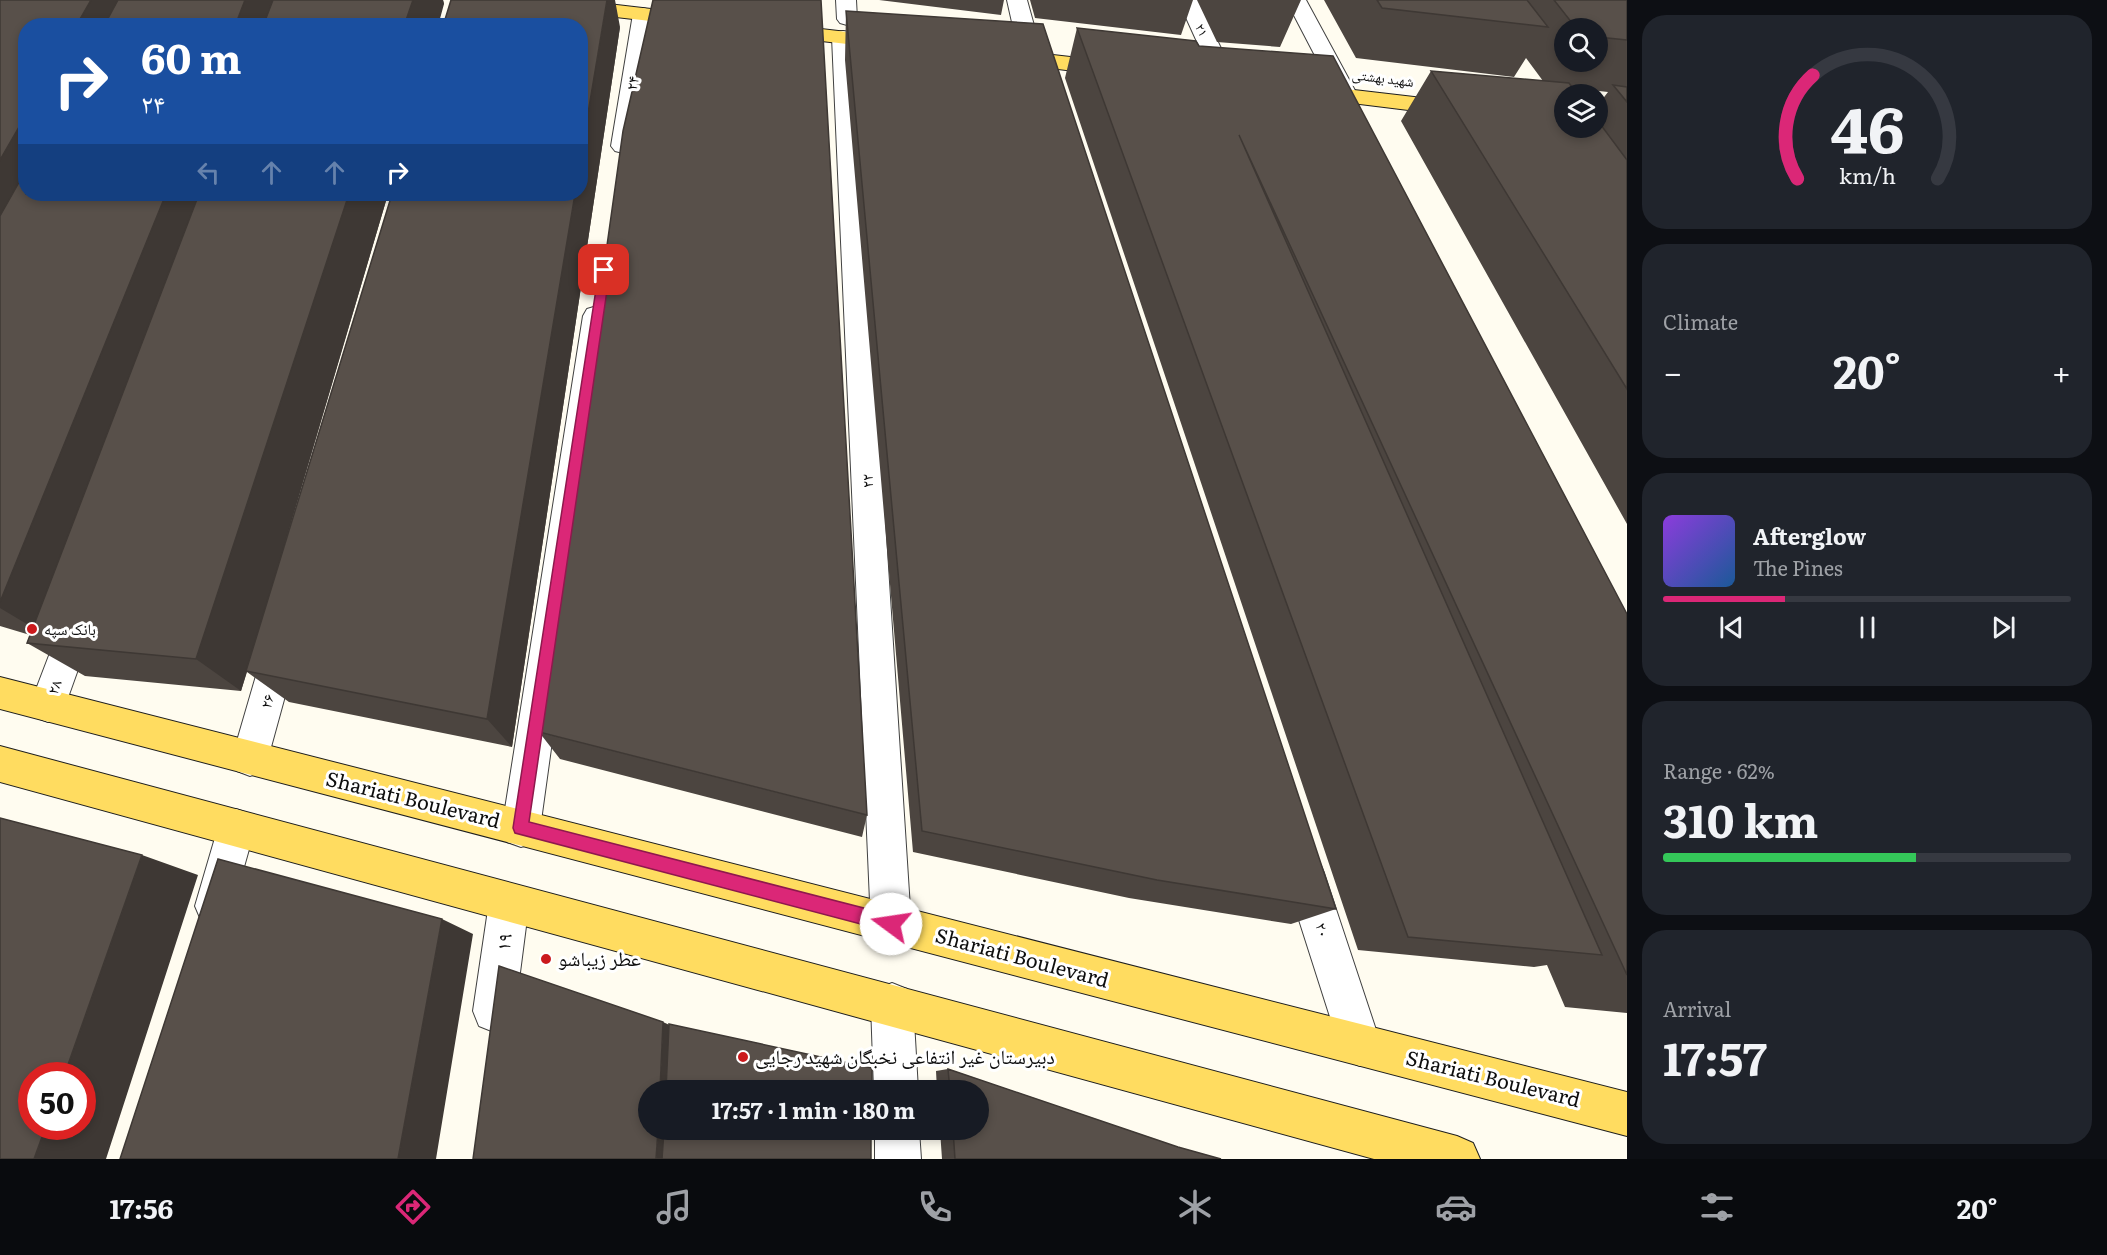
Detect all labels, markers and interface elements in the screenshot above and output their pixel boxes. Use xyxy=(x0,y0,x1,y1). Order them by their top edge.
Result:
map controls xyxy=(1554,18,1608,138)
button: search xyxy=(1554,18,1608,72)
street label: ۲۱ xyxy=(1191,20,1215,40)
text: 60 m xyxy=(141,25,242,87)
icon: right xyxy=(42,42,120,120)
street label: شهید بهشتی xyxy=(1351,63,1415,91)
street label: ۲۴ xyxy=(618,74,644,92)
text: 46 xyxy=(1830,80,1904,172)
text: ۲۴ xyxy=(141,82,165,122)
button: layers xyxy=(1554,84,1608,138)
icon: left xyxy=(192,156,225,189)
icon: ahead xyxy=(255,156,288,189)
icon: ahead xyxy=(318,156,351,189)
icon: right xyxy=(381,156,414,189)
text: km/h xyxy=(1838,159,1896,191)
pin xyxy=(578,244,629,295)
icon: arrive xyxy=(587,253,620,286)
text: Climate xyxy=(1663,306,1738,336)
text: 20° xyxy=(1833,336,1901,403)
text: − xyxy=(1663,346,1682,395)
text: + xyxy=(2052,346,2071,395)
street label: ۲۲ xyxy=(854,473,878,489)
text: Afterglow xyxy=(1753,519,1866,552)
text: The Pines xyxy=(1753,552,1843,582)
icon: previous xyxy=(1715,611,1748,644)
icon: pause xyxy=(1851,611,1884,644)
icon: next xyxy=(1987,611,2020,644)
place label: بانک سپه xyxy=(44,616,96,640)
marker: بانک سپه xyxy=(25,622,39,636)
street label: ۲۸ xyxy=(39,676,67,698)
street label: ۲۶ xyxy=(253,691,280,711)
text: Range · 62% xyxy=(1663,755,1775,785)
street label: Shariati Boulevard xyxy=(323,762,504,834)
text: 310 km xyxy=(1663,785,1818,852)
position arrow xyxy=(859,892,923,956)
street label: Shariati Boulevard xyxy=(932,918,1113,994)
street label: ۲۰ xyxy=(1310,919,1338,940)
street label: ۱۹ xyxy=(486,931,518,953)
place label: عطر زیباشو xyxy=(558,942,641,972)
marker: عطر زیباشو xyxy=(539,952,553,966)
text: Arrival xyxy=(1663,993,1731,1023)
text: 17:57 xyxy=(1663,1023,1767,1090)
place label: دبیرستان غیر انتفاعی نخبگان شهید رجایی xyxy=(755,1040,1055,1070)
street label: Shariati Boulevard xyxy=(1403,1041,1584,1113)
marker: دبیرستان غیر انتفاعی نخبگان شهید رجایی xyxy=(736,1050,750,1064)
speed limit sign: 50 xyxy=(18,1062,96,1140)
text: 17:57 · 1 min · 180 m xyxy=(712,1093,915,1126)
icon: directions xyxy=(392,1186,434,1228)
icon: music xyxy=(653,1186,695,1228)
icon: phone xyxy=(914,1186,956,1228)
icon: climate xyxy=(1174,1186,1216,1228)
icon: car xyxy=(1435,1186,1477,1228)
icon: filters xyxy=(1696,1186,1738,1228)
text: 17:56 xyxy=(109,1187,173,1227)
text: 20° xyxy=(1957,1187,1998,1227)

